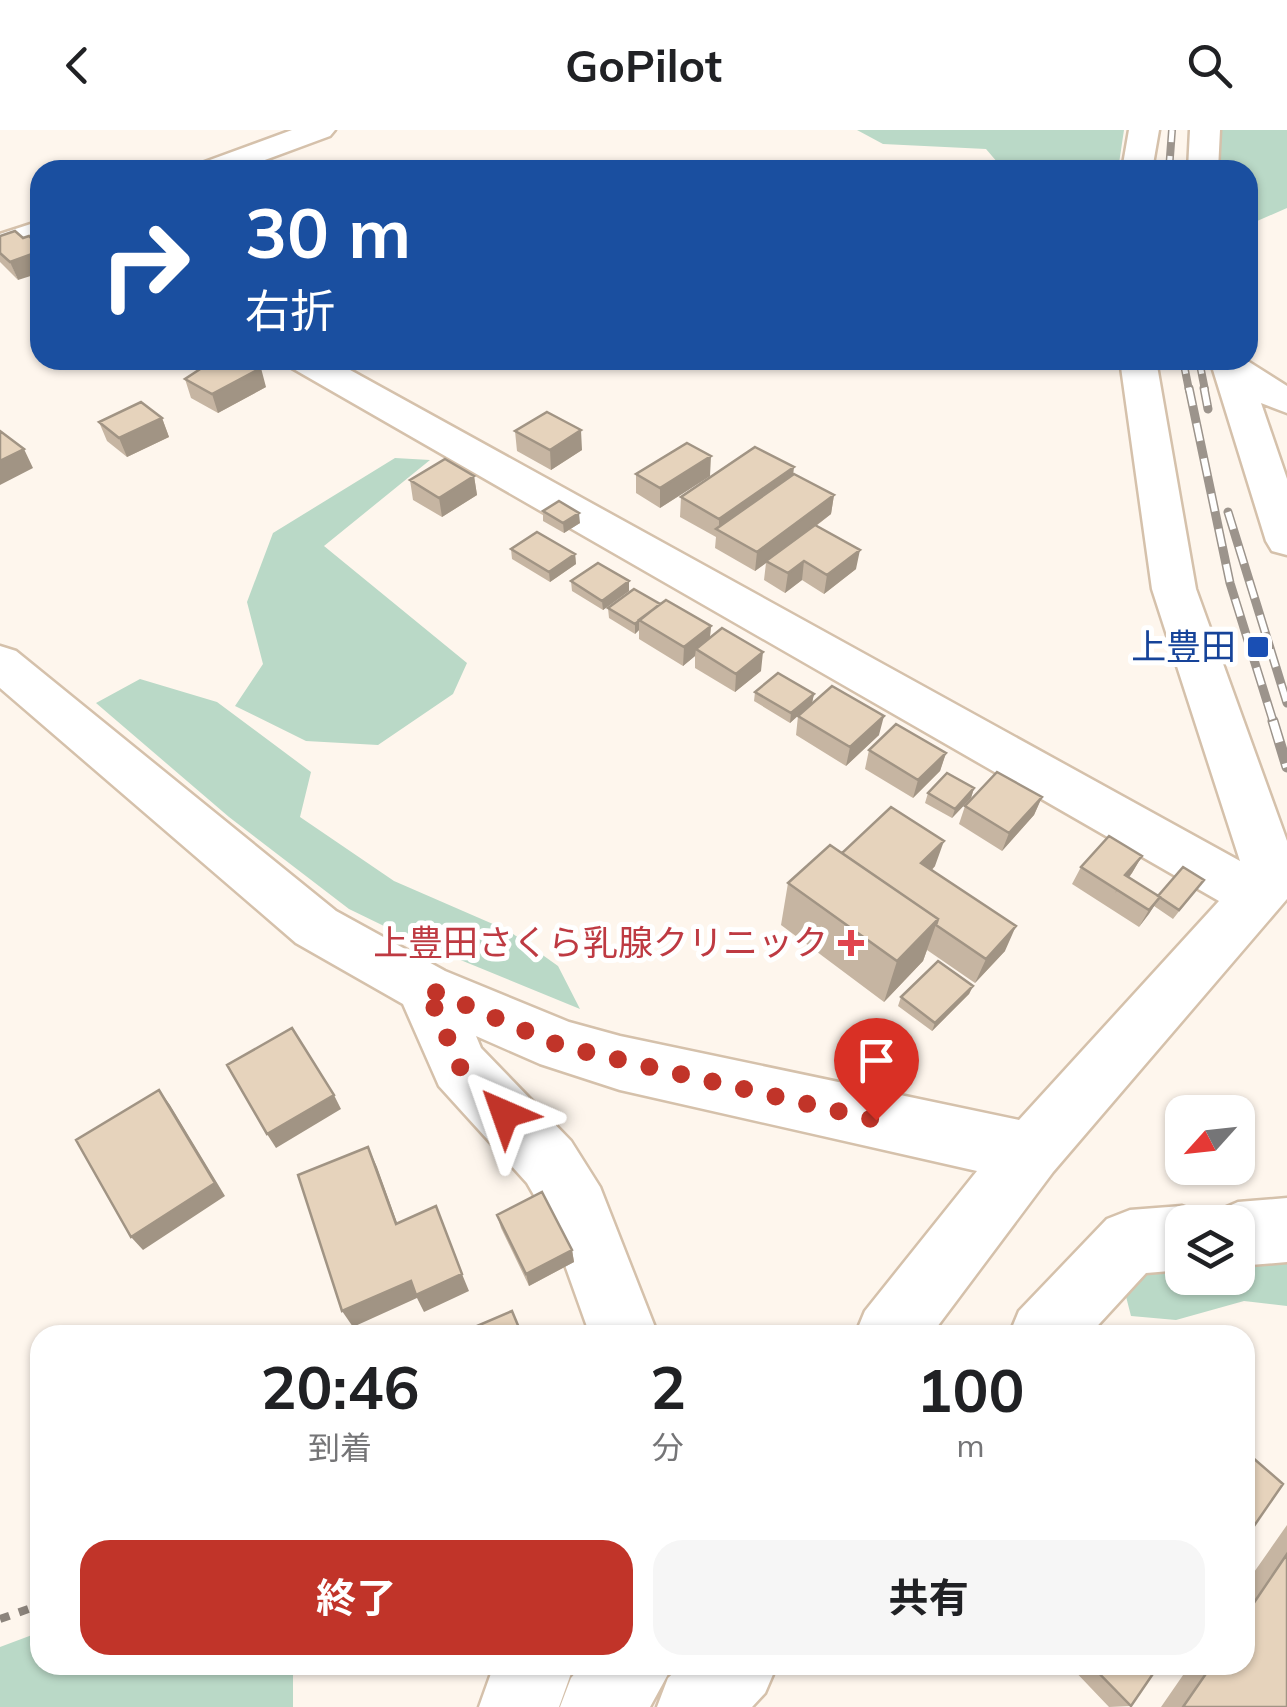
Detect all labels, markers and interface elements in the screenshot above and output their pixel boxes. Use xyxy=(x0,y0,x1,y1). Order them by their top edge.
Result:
text: GoPilot xyxy=(565,37,722,93)
icon: back xyxy=(50,38,105,93)
icon: search xyxy=(1182,38,1237,93)
text: 30 m xyxy=(245,188,411,276)
icon: right xyxy=(80,200,210,330)
text: 右折 xyxy=(245,282,335,338)
place label: 上豊田 xyxy=(1131,624,1236,668)
marker: 上豊田 xyxy=(1245,634,1271,660)
place label: 上豊田さくら乳腺クリニック xyxy=(373,920,828,964)
marker: 上豊田さくら乳腺クリニック xyxy=(838,930,864,956)
pin xyxy=(834,1018,919,1121)
icon: arrive xyxy=(849,1033,904,1088)
position arrow xyxy=(453,1062,557,1166)
north arrow xyxy=(1165,1095,1255,1185)
map controls xyxy=(1165,1095,1255,1295)
button: layers xyxy=(1165,1205,1255,1295)
text: 20:46 xyxy=(261,1349,419,1424)
text: 2 xyxy=(650,1349,686,1424)
text: 100 xyxy=(916,1352,1024,1427)
text: m xyxy=(956,1425,984,1465)
text: 到着 xyxy=(308,1427,372,1467)
text: 分 xyxy=(652,1427,684,1467)
button: 終了 xyxy=(80,1540,633,1655)
button: 共有 xyxy=(653,1540,1205,1655)

